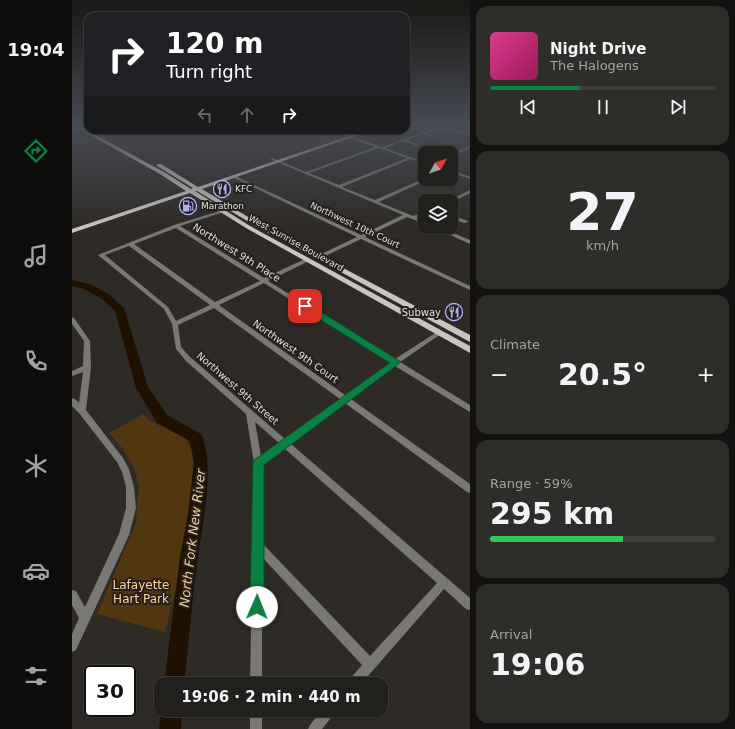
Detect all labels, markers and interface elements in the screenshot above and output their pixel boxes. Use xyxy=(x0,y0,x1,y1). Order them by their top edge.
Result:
text: 120 m xyxy=(166,27,263,60)
icon: right xyxy=(100,28,152,80)
text: 19:04 xyxy=(7,39,65,60)
text: Night Drive xyxy=(550,40,646,58)
text: The Halogens xyxy=(550,58,639,73)
text: Turn right xyxy=(166,61,252,82)
icon: previous xyxy=(517,96,539,118)
icon: pause xyxy=(592,96,614,118)
icon: next xyxy=(667,96,689,118)
icon: left xyxy=(194,104,216,126)
icon: ahead xyxy=(236,104,258,126)
icon: right xyxy=(278,104,300,126)
icon: directions xyxy=(22,137,50,165)
north arrow xyxy=(418,146,458,186)
map controls xyxy=(418,146,458,234)
restaurant icon: KFC xyxy=(212,179,232,199)
text: 27 xyxy=(566,182,639,242)
place label: KFC xyxy=(235,184,252,194)
button: layers xyxy=(418,194,458,234)
fuel station icon: Marathon xyxy=(178,196,198,216)
street label: Northwest 10th Court xyxy=(309,200,402,250)
place label: Marathon xyxy=(201,201,244,211)
street label: West Sunrise Boulevard xyxy=(247,213,345,273)
street label: Northwest 9th Place xyxy=(191,221,282,284)
text: km/h xyxy=(586,238,619,253)
icon: music xyxy=(22,242,50,270)
pin xyxy=(288,289,322,323)
icon: arrive xyxy=(294,295,316,317)
restaurant icon: Subway xyxy=(444,302,464,322)
place label: Subway xyxy=(402,307,441,318)
street label: Northwest 9th Court xyxy=(251,318,341,385)
text: Climate xyxy=(490,337,540,352)
icon: phone xyxy=(22,347,50,375)
street label: Northwest 9th Street xyxy=(195,350,281,427)
text: 20.5° xyxy=(558,357,647,392)
text: − xyxy=(490,362,508,387)
text: + xyxy=(697,362,715,387)
icon: climate xyxy=(22,452,50,480)
water label: North Fork New River xyxy=(177,466,209,608)
text: Range · 59% xyxy=(490,476,573,491)
text: 295 km xyxy=(490,496,614,531)
icon: car xyxy=(22,557,50,585)
park label: Lafayette Hart Park xyxy=(113,578,169,606)
position arrow xyxy=(236,586,278,628)
text: Arrival xyxy=(490,627,532,642)
text: 19:06 xyxy=(490,647,586,682)
icon: filters xyxy=(22,662,50,690)
speed limit sign: 30 xyxy=(84,665,136,717)
text: 19:06 · 2 min · 440 m xyxy=(181,688,361,706)

